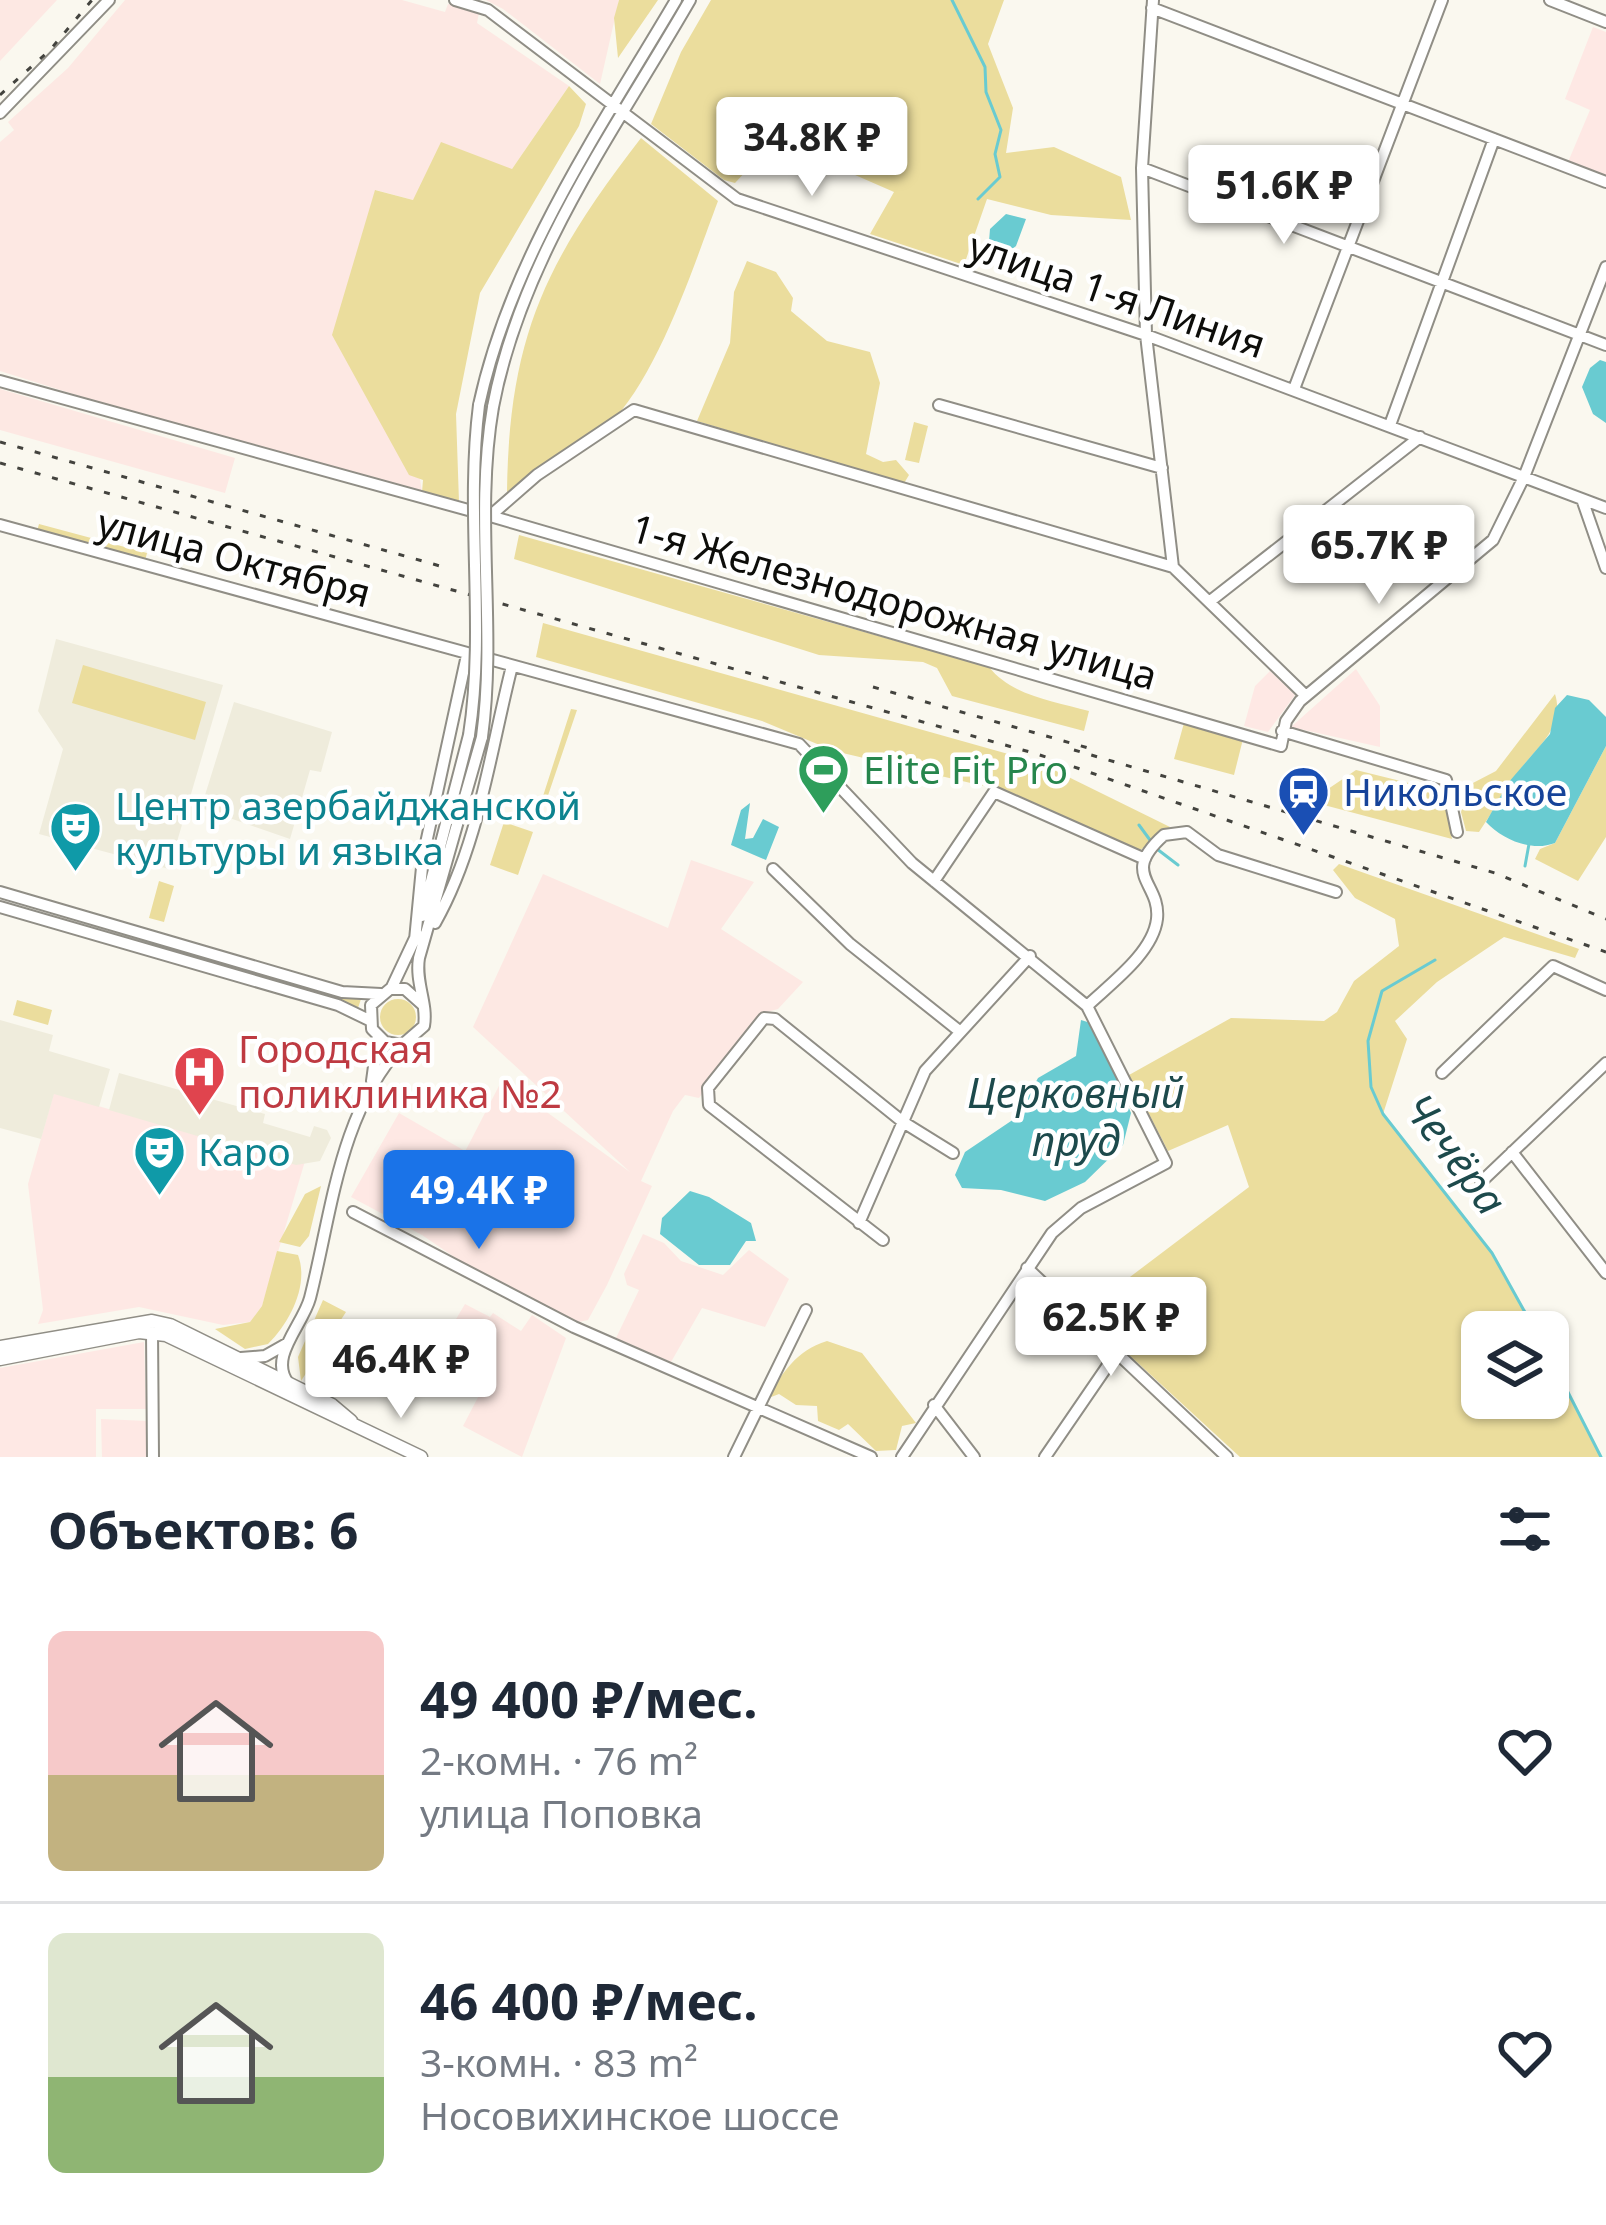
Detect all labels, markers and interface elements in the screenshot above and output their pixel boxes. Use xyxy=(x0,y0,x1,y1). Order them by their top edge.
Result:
pin: 34.8K ₽ xyxy=(701,97,923,199)
text: 34.8K ₽ xyxy=(743,109,881,162)
pin: 51.6K ₽ xyxy=(1173,145,1395,247)
text: 51.6K ₽ xyxy=(1215,157,1353,210)
street label: улица 1-я Линия xyxy=(962,218,1273,369)
street label: улица Октября xyxy=(92,495,377,618)
street label: 1-я Железнодорожная улица xyxy=(625,500,1164,701)
pin: 65.7K ₽ xyxy=(1268,505,1490,607)
text: 65.7K ₽ xyxy=(1310,517,1448,570)
sports icon: Elite Fit Pro xyxy=(796,742,852,816)
place label: Elite Fit Pro xyxy=(863,742,1068,795)
station icon: Никольское xyxy=(1276,764,1332,838)
place label: Никольское xyxy=(1343,764,1567,817)
place label: Центр азербайджанской культуры и языка xyxy=(115,778,581,876)
theatre icon: Центр азербайджанской культуры и языка xyxy=(48,800,104,874)
place label: Городская поликлиника №2 xyxy=(238,1021,562,1119)
hospital icon: Городская поликлиника №2 xyxy=(171,1043,227,1117)
water label: Церковный пруд xyxy=(967,1063,1185,1168)
water label: Чечёра xyxy=(1392,1081,1521,1225)
theatre icon: Каро xyxy=(131,1124,187,1198)
place label: Каро xyxy=(198,1124,291,1177)
pin: 49.4K ₽ xyxy=(368,1150,590,1252)
text: 49.4K ₽ xyxy=(410,1162,548,1215)
pin: 62.5K ₽ xyxy=(1000,1277,1222,1379)
text: 62.5K ₽ xyxy=(1042,1289,1180,1342)
map controls xyxy=(1461,1311,1569,1419)
button: layers xyxy=(1461,1311,1569,1419)
pin: 46.4K ₽ xyxy=(290,1319,512,1421)
text: 46.4K ₽ xyxy=(332,1331,470,1384)
text: Объектов: 6 xyxy=(48,1494,358,1564)
icon: filters xyxy=(1492,1496,1558,1562)
text: 49 400 ₽/мес. xyxy=(420,1663,758,1733)
icon: home xyxy=(144,1679,288,1823)
icon: heart xyxy=(1492,1718,1558,1784)
text: 2-комн. · 76 m² xyxy=(420,1733,698,1786)
text: улица Поповка xyxy=(420,1786,703,1839)
text: 46 400 ₽/мес. xyxy=(420,1965,758,2035)
icon: home xyxy=(144,1981,288,2125)
icon: heart xyxy=(1492,2020,1558,2086)
text: 3-комн. · 83 m² xyxy=(420,2035,698,2088)
text: Носовихинское шоссе xyxy=(420,2088,840,2141)

